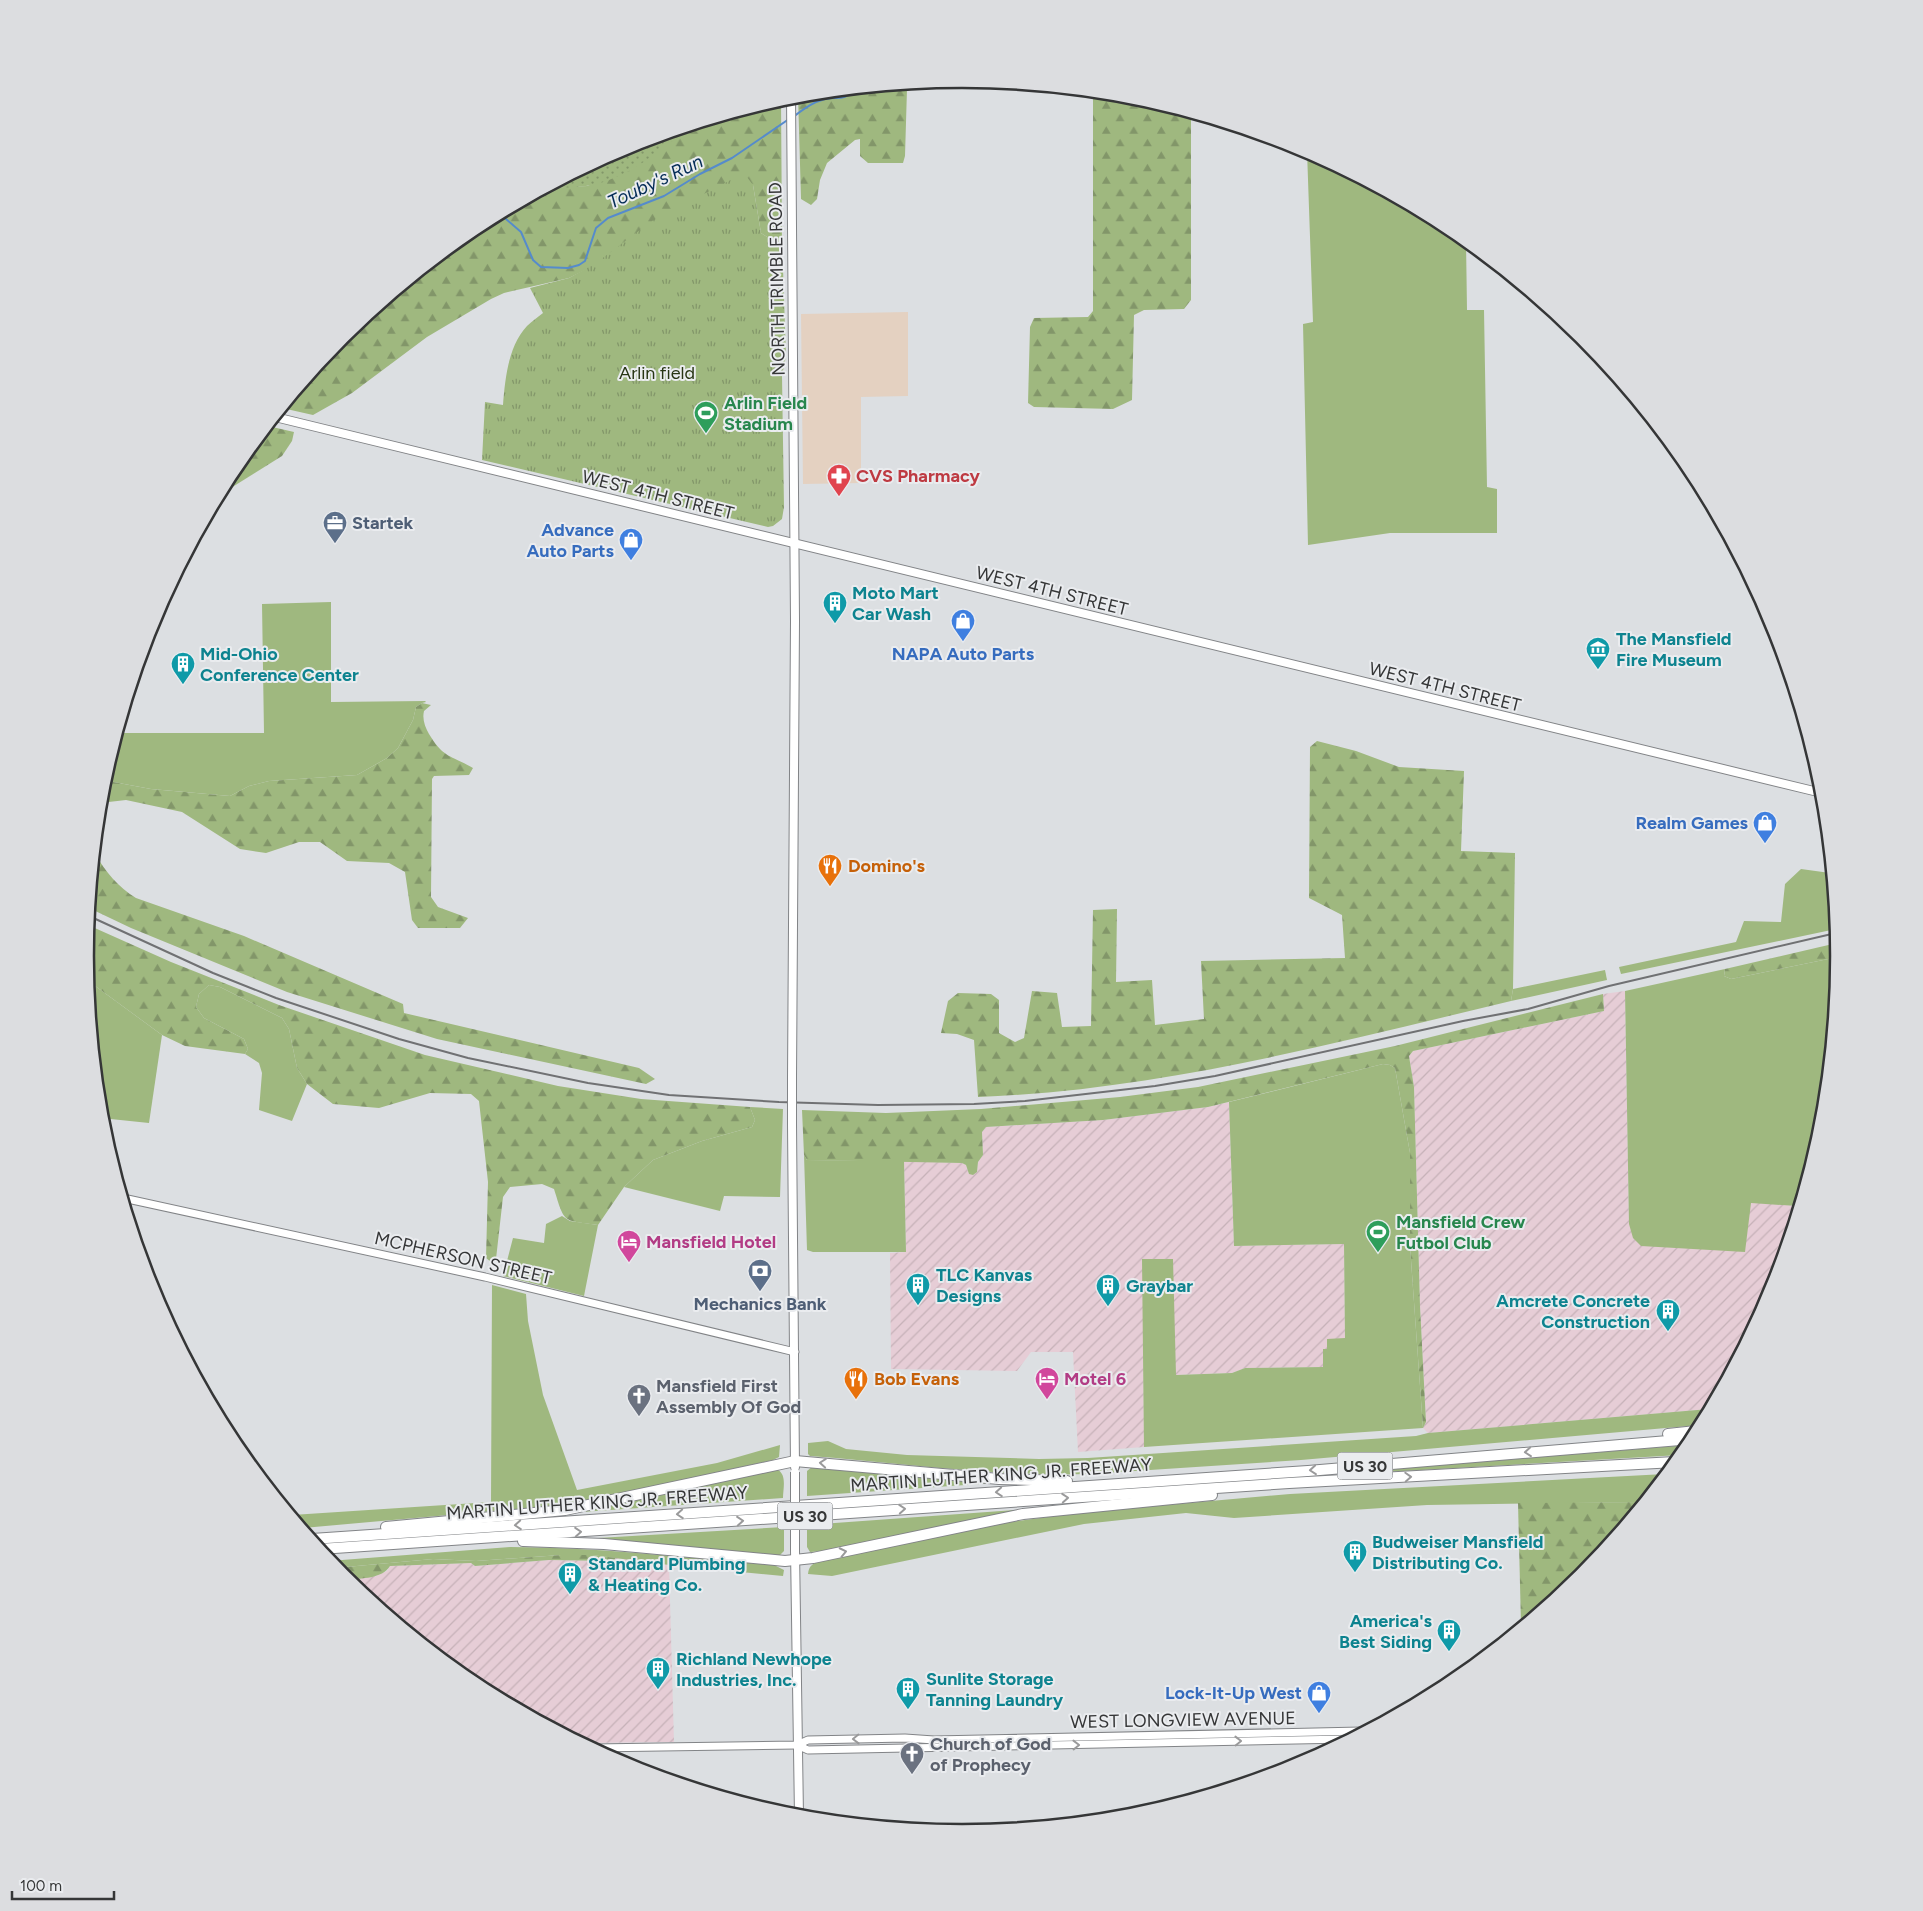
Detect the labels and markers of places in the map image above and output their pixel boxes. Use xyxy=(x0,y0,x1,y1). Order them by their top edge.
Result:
place label: Arlin Field Stadium xyxy=(724,392,807,435)
sports icon: Arlin Field Stadium xyxy=(693,400,719,434)
pharmacy icon: CVS Pharmacy xyxy=(826,463,852,497)
place label: CVS Pharmacy xyxy=(856,465,981,487)
office icon: Startek xyxy=(322,510,348,544)
place label: Startek xyxy=(352,512,413,534)
place label: Advance Auto Parts xyxy=(526,519,615,562)
shop icon: Advance Auto Parts xyxy=(618,527,644,561)
place label: Moto Mart Car Wash xyxy=(852,582,939,625)
building icon: Moto Mart Car Wash xyxy=(822,590,848,624)
shop icon: NAPA Auto Parts xyxy=(950,608,976,642)
place label: The Mansfield Fire Museum xyxy=(1616,628,1732,671)
museum icon: The Mansfield Fire Museum xyxy=(1585,636,1611,670)
place label: Mid-Ohio Conference Center xyxy=(200,643,359,686)
place label: NAPA Auto Parts xyxy=(892,643,1035,665)
building icon: Mid-Ohio Conference Center xyxy=(170,651,196,685)
shop icon: Realm Games xyxy=(1752,810,1778,844)
place label: Realm Games xyxy=(1635,812,1749,834)
restaurant icon: Domino's xyxy=(817,853,843,887)
place label: Domino's xyxy=(848,855,926,877)
place label: Mansfield Crew Futbol Club xyxy=(1396,1211,1525,1254)
sports icon: Mansfield Crew Futbol Club xyxy=(1365,1219,1391,1253)
hotel icon: Mansfield Hotel xyxy=(616,1229,642,1263)
place label: Mansfield Hotel xyxy=(646,1231,776,1253)
bank icon: Mechanics Bank xyxy=(747,1258,773,1292)
place label: TLC Kanvas Designs xyxy=(936,1264,1033,1307)
building icon: TLC Kanvas Designs xyxy=(905,1272,931,1306)
building icon: Graybar xyxy=(1095,1273,1121,1307)
place label: Graybar xyxy=(1126,1275,1193,1297)
place label: Amcrete Concrete Construction xyxy=(1496,1290,1650,1333)
place label: Mechanics Bank xyxy=(693,1293,827,1315)
building icon: Amcrete Concrete Construction xyxy=(1655,1298,1681,1332)
restaurant icon: Bob Evans xyxy=(843,1366,869,1400)
hotel icon: Motel 6 xyxy=(1034,1366,1060,1400)
place label: Bob Evans xyxy=(874,1368,960,1390)
place label: Motel 6 xyxy=(1064,1368,1126,1390)
place label: Mansfield First Assembly Of God xyxy=(656,1375,801,1418)
church icon: Mansfield First Assembly Of God xyxy=(626,1383,652,1417)
place label: Budweiser Mansfield Distributing Co. xyxy=(1372,1531,1543,1574)
building icon: Budweiser Mansfield Distributing Co. xyxy=(1342,1539,1368,1573)
place label: Standard Plumbing & Heating Co. xyxy=(588,1553,746,1596)
building icon: Standard Plumbing & Heating Co. xyxy=(557,1561,583,1595)
place label: America's Best Siding xyxy=(1339,1610,1433,1653)
building icon: America's Best Siding xyxy=(1436,1618,1462,1652)
place label: Richland Newhope Industries, Inc. xyxy=(676,1648,832,1691)
building icon: Richland Newhope Industries, Inc. xyxy=(645,1656,671,1690)
place label: Sunlite Storage Tanning Laundry xyxy=(926,1668,1064,1711)
building icon: Sunlite Storage Tanning Laundry xyxy=(895,1676,921,1710)
shop icon: Lock-It-Up West xyxy=(1306,1680,1332,1714)
place label: Lock-It-Up West xyxy=(1165,1682,1302,1704)
place label: Church of God of Prophecy xyxy=(930,1733,1051,1776)
church icon: Church of God of Prophecy xyxy=(899,1741,925,1775)

